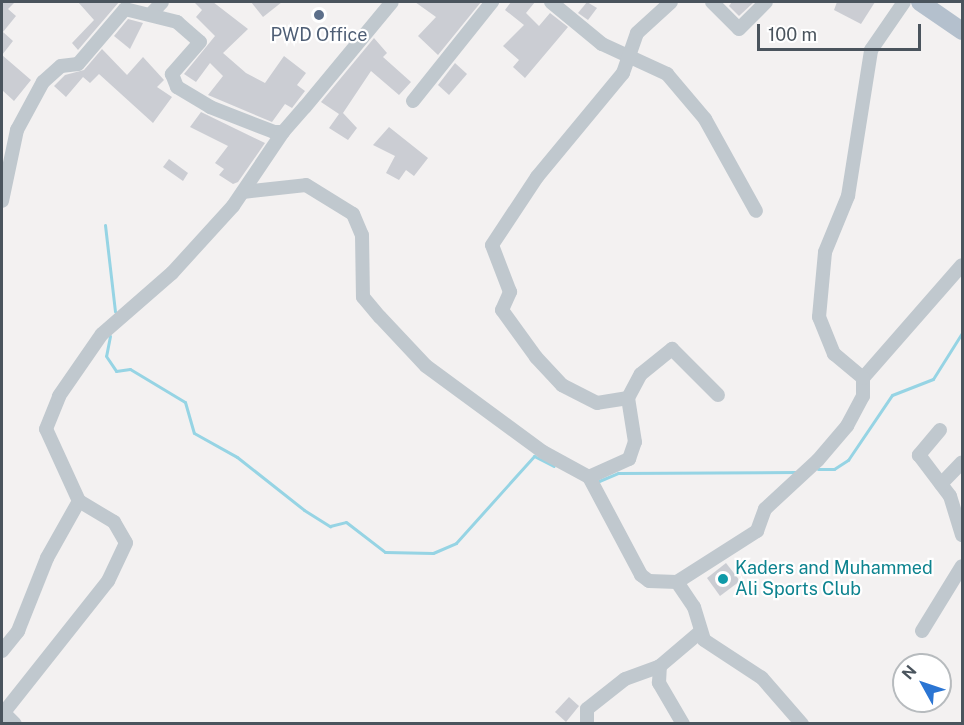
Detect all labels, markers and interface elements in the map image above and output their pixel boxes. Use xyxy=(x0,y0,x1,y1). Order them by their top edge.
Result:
marker: PWD Office xyxy=(312,8,326,22)
scale bar xyxy=(760,12,924,50)
place label: PWD Office xyxy=(271,24,367,46)
text: 100 m xyxy=(768,24,817,45)
place label: Kaders and Muhammed Ali Sports Club xyxy=(735,558,933,600)
marker: Kaders and Muhammed Ali Sports Club xyxy=(716,572,730,586)
north arrow xyxy=(892,653,952,713)
text: N xyxy=(898,661,921,683)

